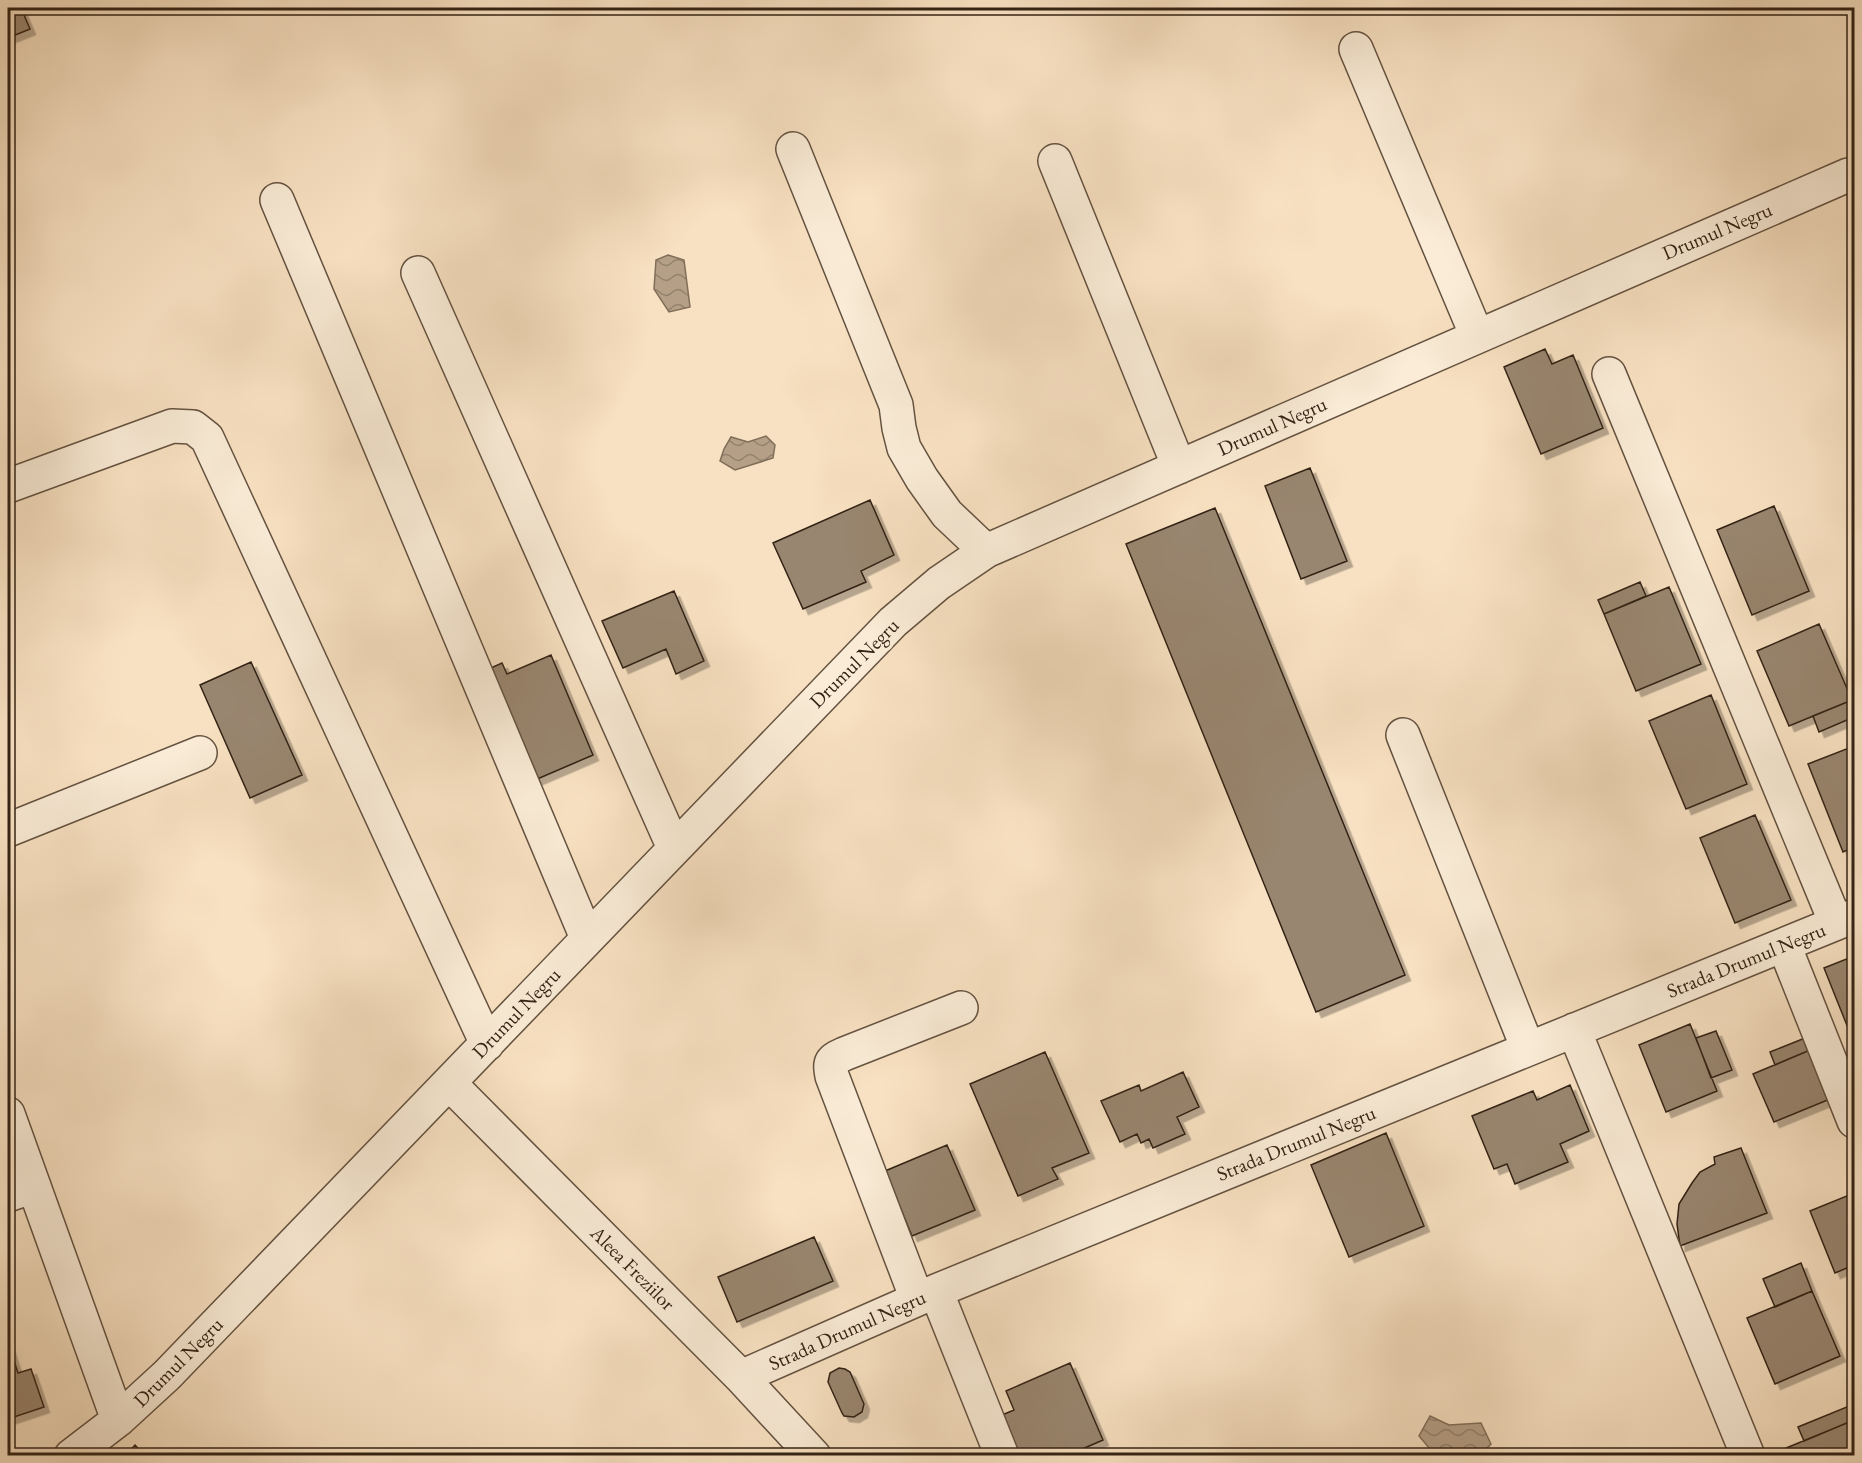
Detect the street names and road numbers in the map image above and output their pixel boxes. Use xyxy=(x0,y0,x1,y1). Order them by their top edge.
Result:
street label: Drumul Negru xyxy=(1658,196,1776,266)
street label: Drumul Negru xyxy=(1213,390,1331,462)
street label: Drumul Negru xyxy=(804,612,905,713)
street label: Strada Drumul Negru xyxy=(1663,916,1830,1004)
street label: Drumul Negru xyxy=(466,962,566,1064)
street label: Strada Drumul Negru xyxy=(1213,1099,1380,1187)
street label: Aleea Freziilor xyxy=(584,1219,681,1316)
street label: Strada Drumul Negru xyxy=(764,1284,930,1376)
street label: Drumul Negru xyxy=(128,1311,229,1412)

